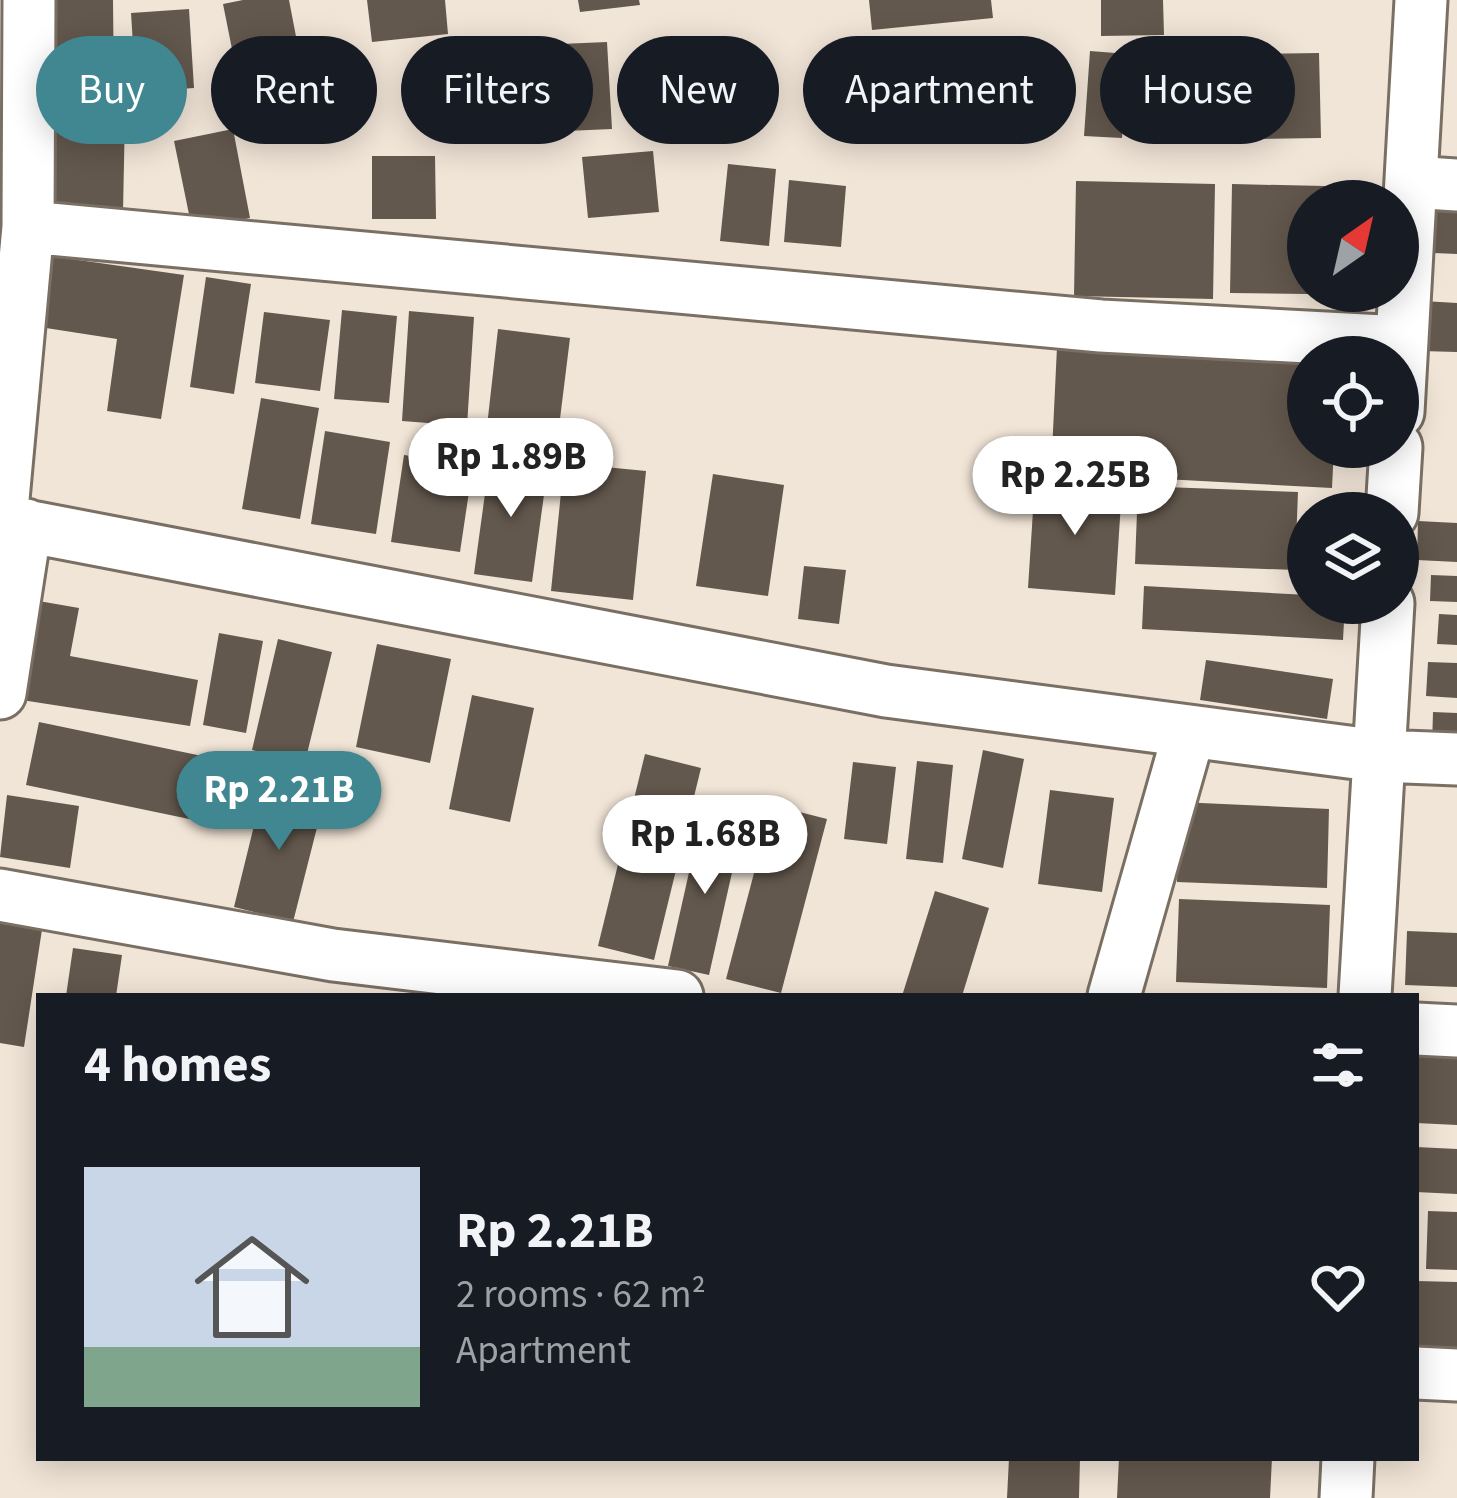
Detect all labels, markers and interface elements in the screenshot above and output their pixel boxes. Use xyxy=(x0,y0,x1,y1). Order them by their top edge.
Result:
chip: Buy xyxy=(36,36,187,144)
chip: Rent xyxy=(211,36,377,144)
chip: Filters xyxy=(401,36,593,144)
chip: New xyxy=(617,36,779,144)
chip: Apartment xyxy=(803,36,1076,144)
chip: House xyxy=(1100,36,1295,144)
north arrow xyxy=(1287,180,1419,312)
map controls xyxy=(1287,180,1419,624)
button: locate xyxy=(1287,336,1419,468)
pin: Rp 1.89B xyxy=(387,418,635,520)
text: Rp 1.89B xyxy=(435,429,587,485)
pin: Rp 2.25B xyxy=(951,436,1199,538)
text: Rp 2.25B xyxy=(999,447,1151,503)
button: layers xyxy=(1287,492,1419,624)
pin: Rp 2.21B xyxy=(155,751,403,853)
text: Rp 2.21B xyxy=(203,762,355,818)
pin: Rp 1.68B xyxy=(581,795,829,897)
text: Rp 1.68B xyxy=(629,806,781,862)
text: 4 homes xyxy=(84,1029,271,1101)
icon: filters xyxy=(1305,1032,1371,1098)
text: Rp 2.21B xyxy=(456,1195,654,1267)
icon: home xyxy=(180,1215,324,1359)
icon: heart xyxy=(1305,1254,1371,1320)
text: 2 rooms · 62 m² xyxy=(456,1267,706,1323)
text: Apartment xyxy=(456,1323,631,1379)

